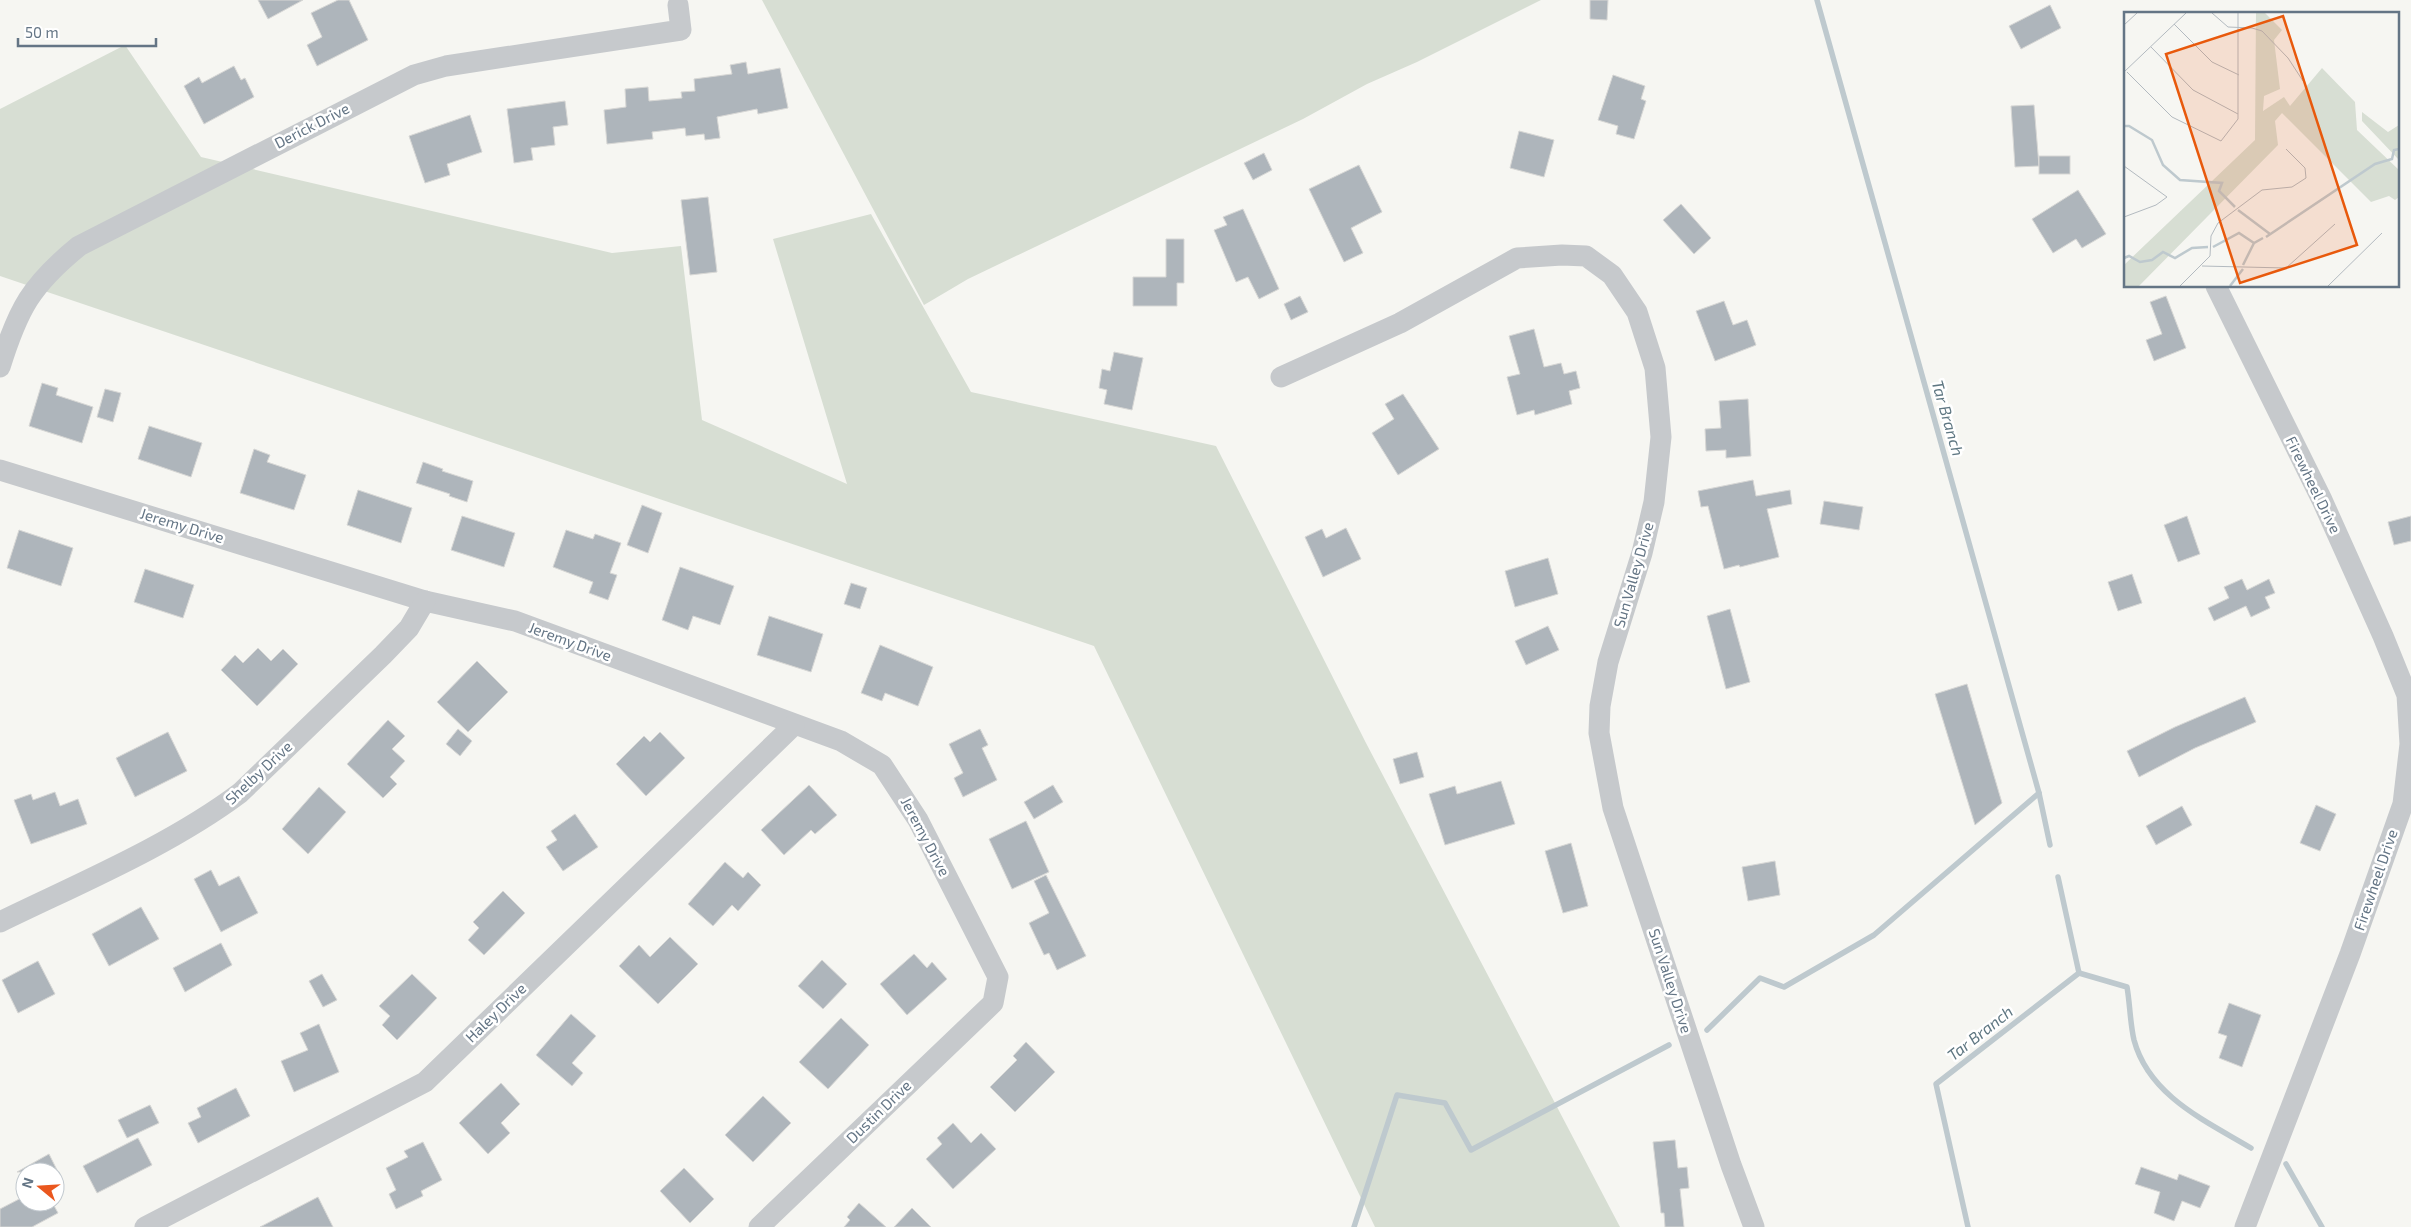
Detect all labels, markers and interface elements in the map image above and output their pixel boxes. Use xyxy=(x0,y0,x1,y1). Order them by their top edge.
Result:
inset map xyxy=(2124,12,2398,288)
scale bar xyxy=(18,15,155,47)
text: 50 m xyxy=(25,23,59,41)
street label: Derick Drive xyxy=(271,99,352,152)
water label: Tar Branch xyxy=(1929,378,1968,458)
street label: Firewheel Drive xyxy=(2283,433,2345,536)
street label: Jeremy Drive xyxy=(138,504,226,546)
street label: Sun Valley Drive xyxy=(1609,520,1657,630)
street label: Jeremy Drive xyxy=(527,618,614,664)
street label: Shelby Drive xyxy=(221,737,295,808)
street label: Jeremy Drive xyxy=(898,794,954,879)
street label: Firewheel Drive xyxy=(2349,827,2401,933)
street label: Sun Valley Drive xyxy=(1646,926,1696,1035)
street label: Haley Drive xyxy=(461,979,529,1046)
water label: Tar Branch xyxy=(1943,1001,2016,1064)
street label: Dustin Drive xyxy=(842,1076,914,1147)
north arrow xyxy=(15,1162,65,1212)
text: N xyxy=(18,1175,37,1190)

